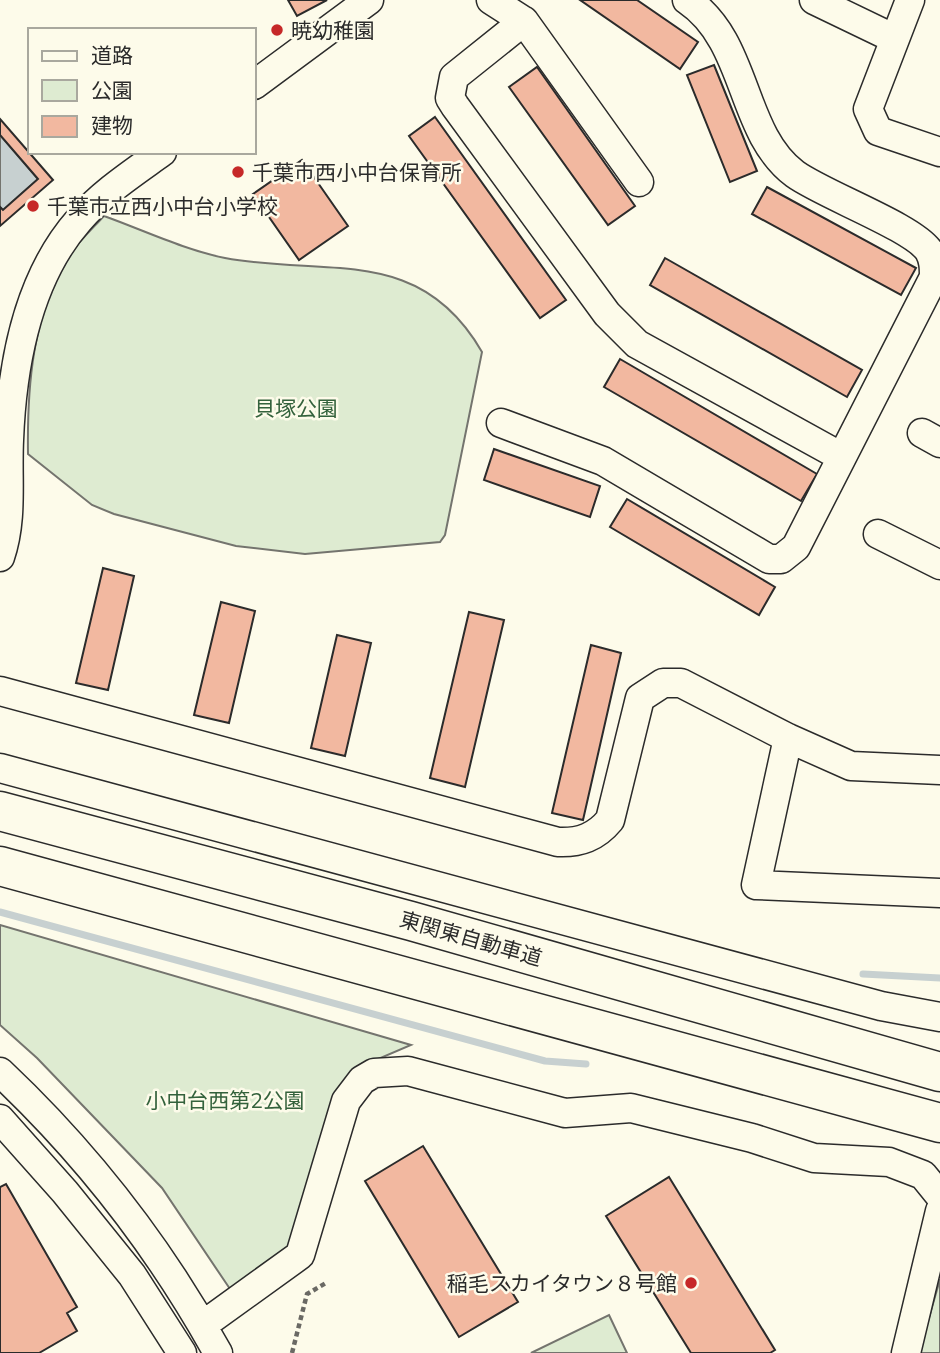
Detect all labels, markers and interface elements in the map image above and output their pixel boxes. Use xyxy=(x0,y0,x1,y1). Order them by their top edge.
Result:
place label: 暁幼稚園 xyxy=(291,17,375,43)
marker: 暁幼稚園 xyxy=(269,22,285,38)
legend xyxy=(28,28,256,154)
text: 道路 xyxy=(91,42,133,68)
text: 公園 xyxy=(91,77,133,103)
text: 建物 xyxy=(91,112,133,138)
place label: 千葉市西小中台保育所 xyxy=(252,159,462,185)
marker: 千葉市西小中台保育所 xyxy=(230,164,246,180)
place label: 千葉市立西小中台小学校 xyxy=(47,193,278,219)
marker: 千葉市立西小中台小学校 xyxy=(25,198,41,214)
park label: 貝塚公園 xyxy=(254,395,338,421)
street label: 東関東自動車道 xyxy=(397,905,545,971)
park label: 小中台西第2公園 xyxy=(145,1087,305,1113)
place label: 稲毛スカイタウン８号館 xyxy=(447,1270,677,1296)
marker: 稲毛スカイタウン８号館 xyxy=(683,1275,699,1291)

